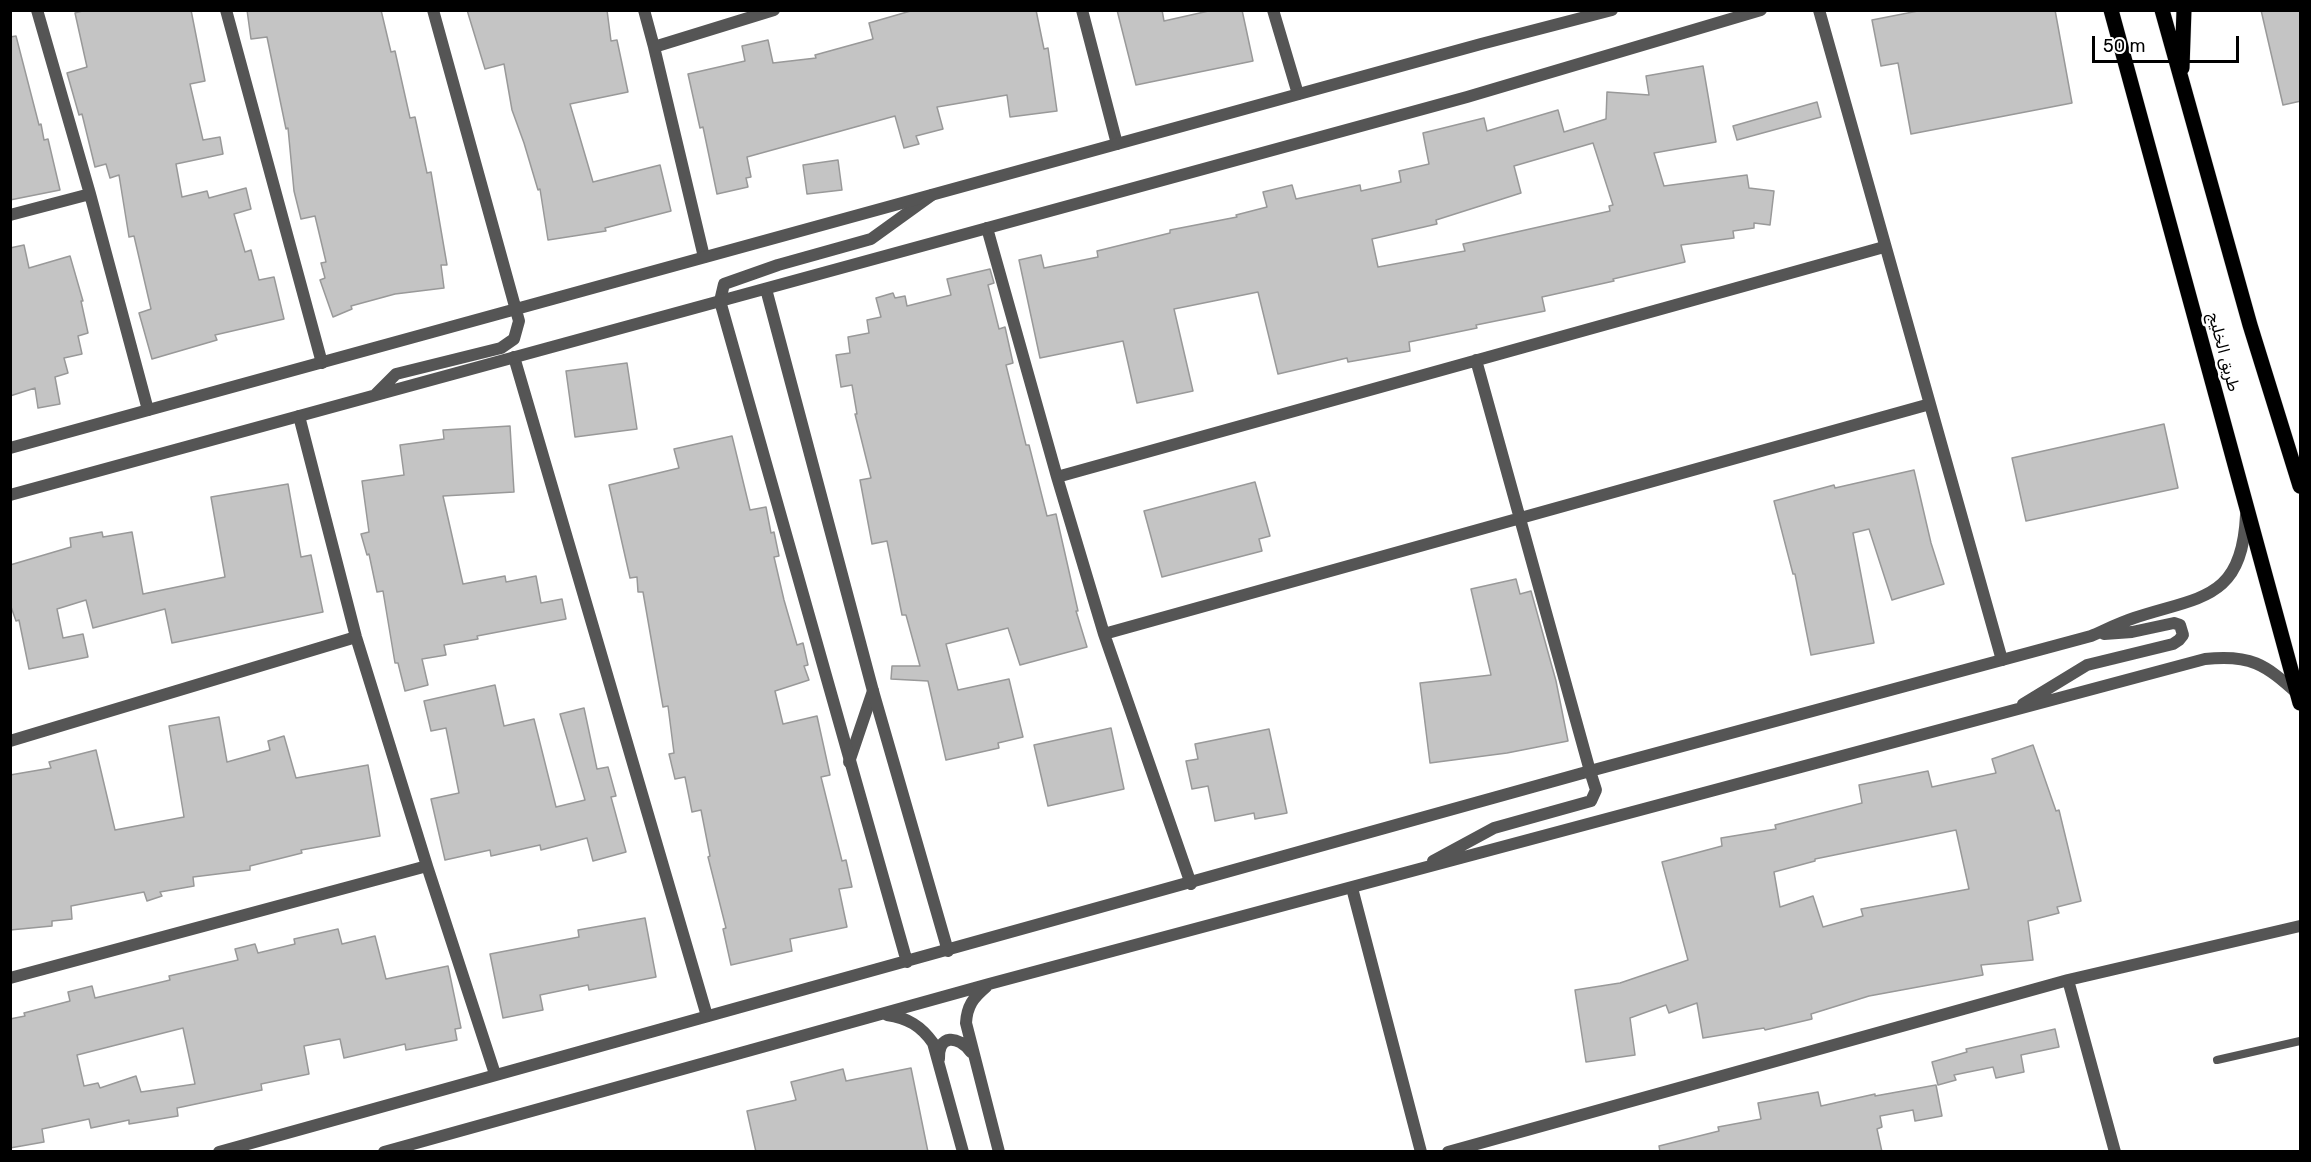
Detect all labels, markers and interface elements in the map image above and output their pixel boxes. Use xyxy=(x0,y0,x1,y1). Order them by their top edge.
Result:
scale bar xyxy=(2095,24,2242,62)
text: 50 m xyxy=(2103,35,2146,57)
street label: طريق الخليج xyxy=(2203,310,2243,394)

